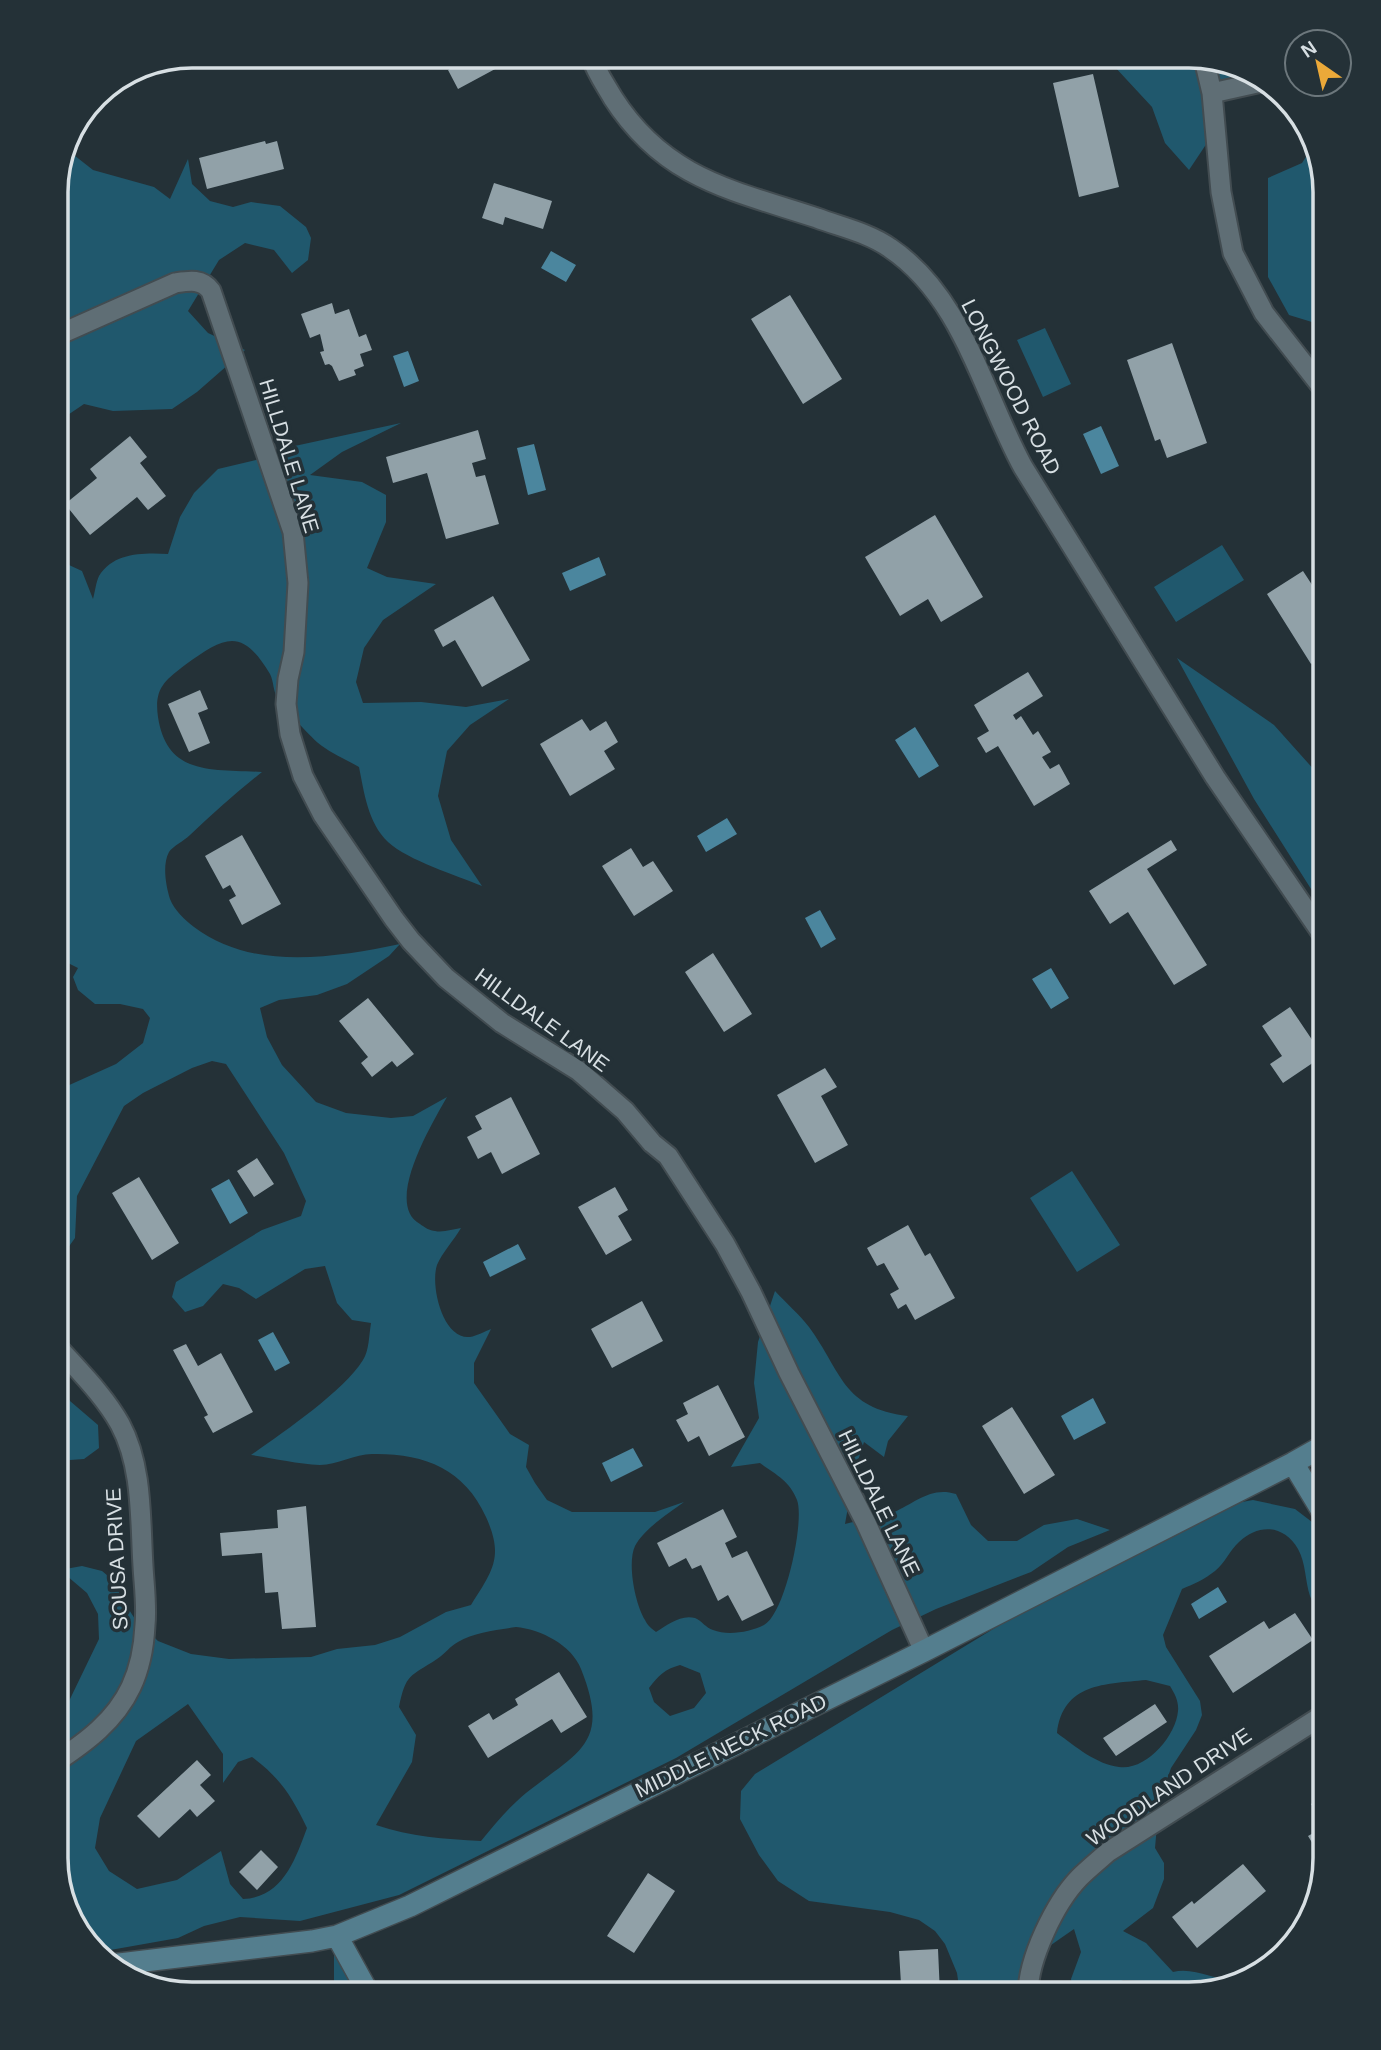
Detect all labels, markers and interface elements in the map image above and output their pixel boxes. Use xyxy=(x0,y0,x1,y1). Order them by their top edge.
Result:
north arrow xyxy=(1283,28,1353,98)
text: N xyxy=(1297,37,1320,62)
street label: LONGWOOD ROAD xyxy=(957,295,1066,478)
street label: HILLDALE LANE xyxy=(255,376,324,536)
street label: HILLDALE LANE xyxy=(471,963,614,1076)
street label: HILLDALE LANE xyxy=(834,1426,925,1580)
street label: SOUSA DRIVE xyxy=(101,1487,132,1631)
street label: MIDDLE NECK ROAD xyxy=(631,1689,830,1802)
street label: WOODLAND DRIVE xyxy=(1082,1723,1255,1850)

